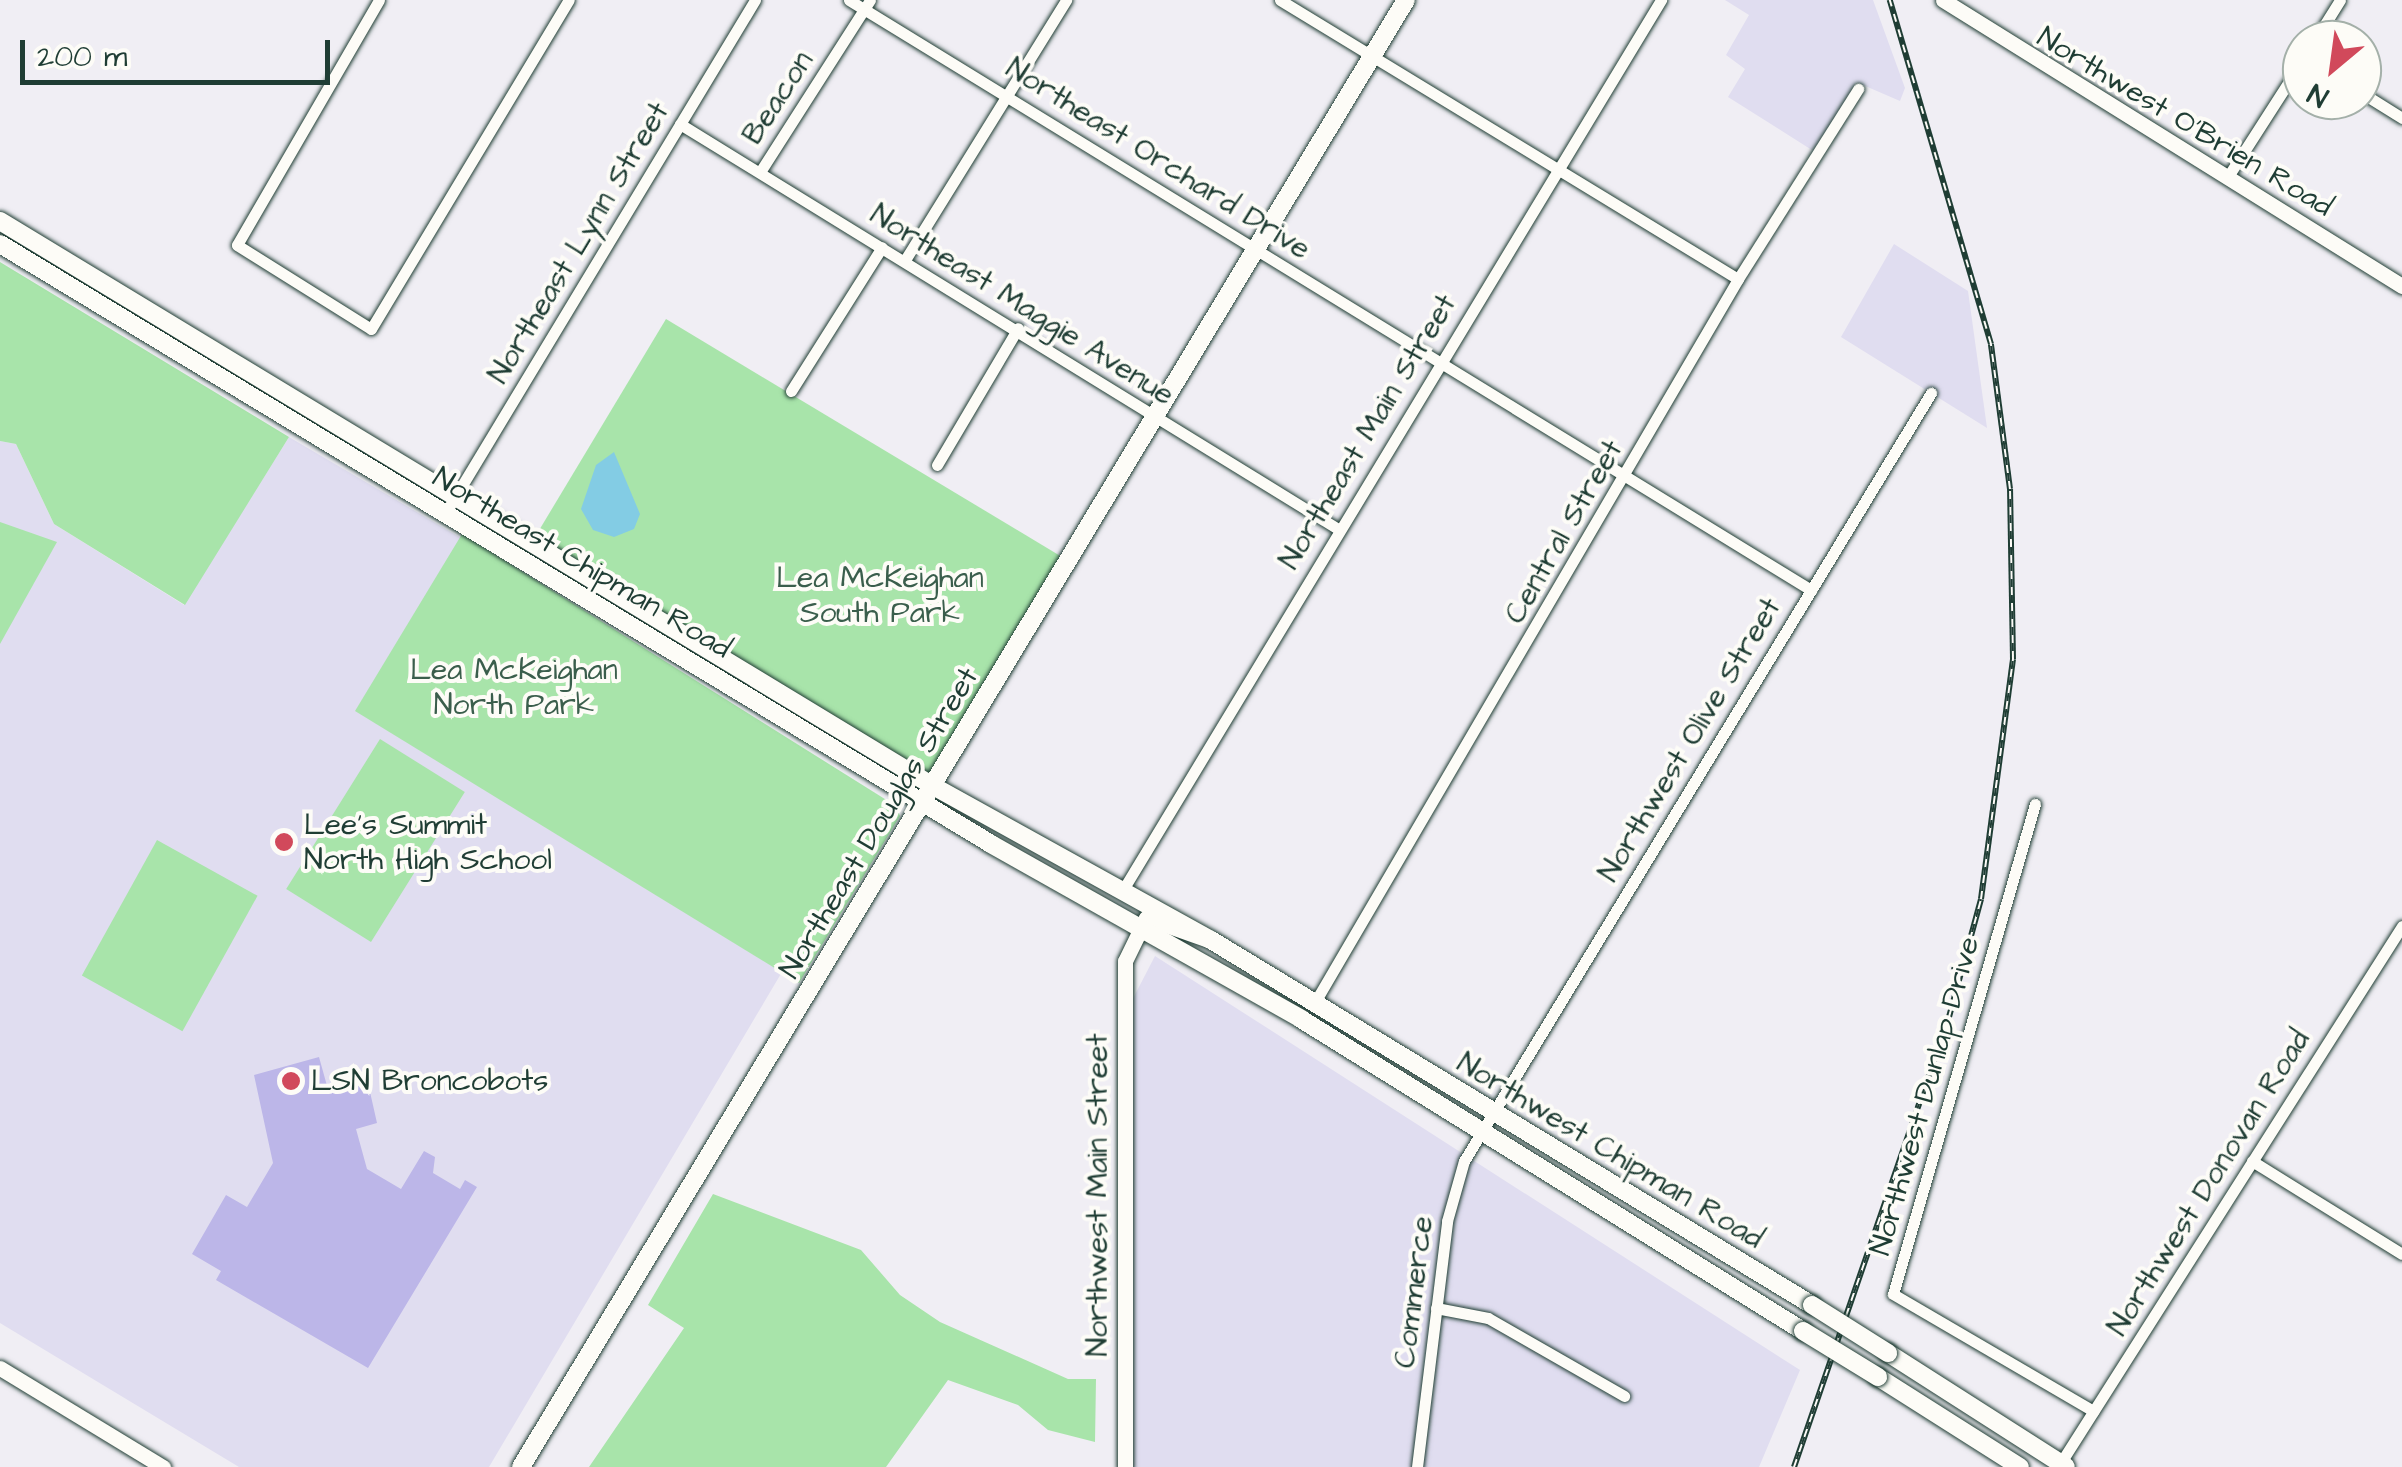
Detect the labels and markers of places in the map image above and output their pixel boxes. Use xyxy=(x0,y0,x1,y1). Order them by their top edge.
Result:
place label: Lee's Summit North High School xyxy=(304,807,552,878)
marker: Lee's Summit North High School xyxy=(273,831,295,853)
place label: LSN Broncobots xyxy=(311,1063,548,1099)
marker: LSN Broncobots xyxy=(280,1070,302,1092)

